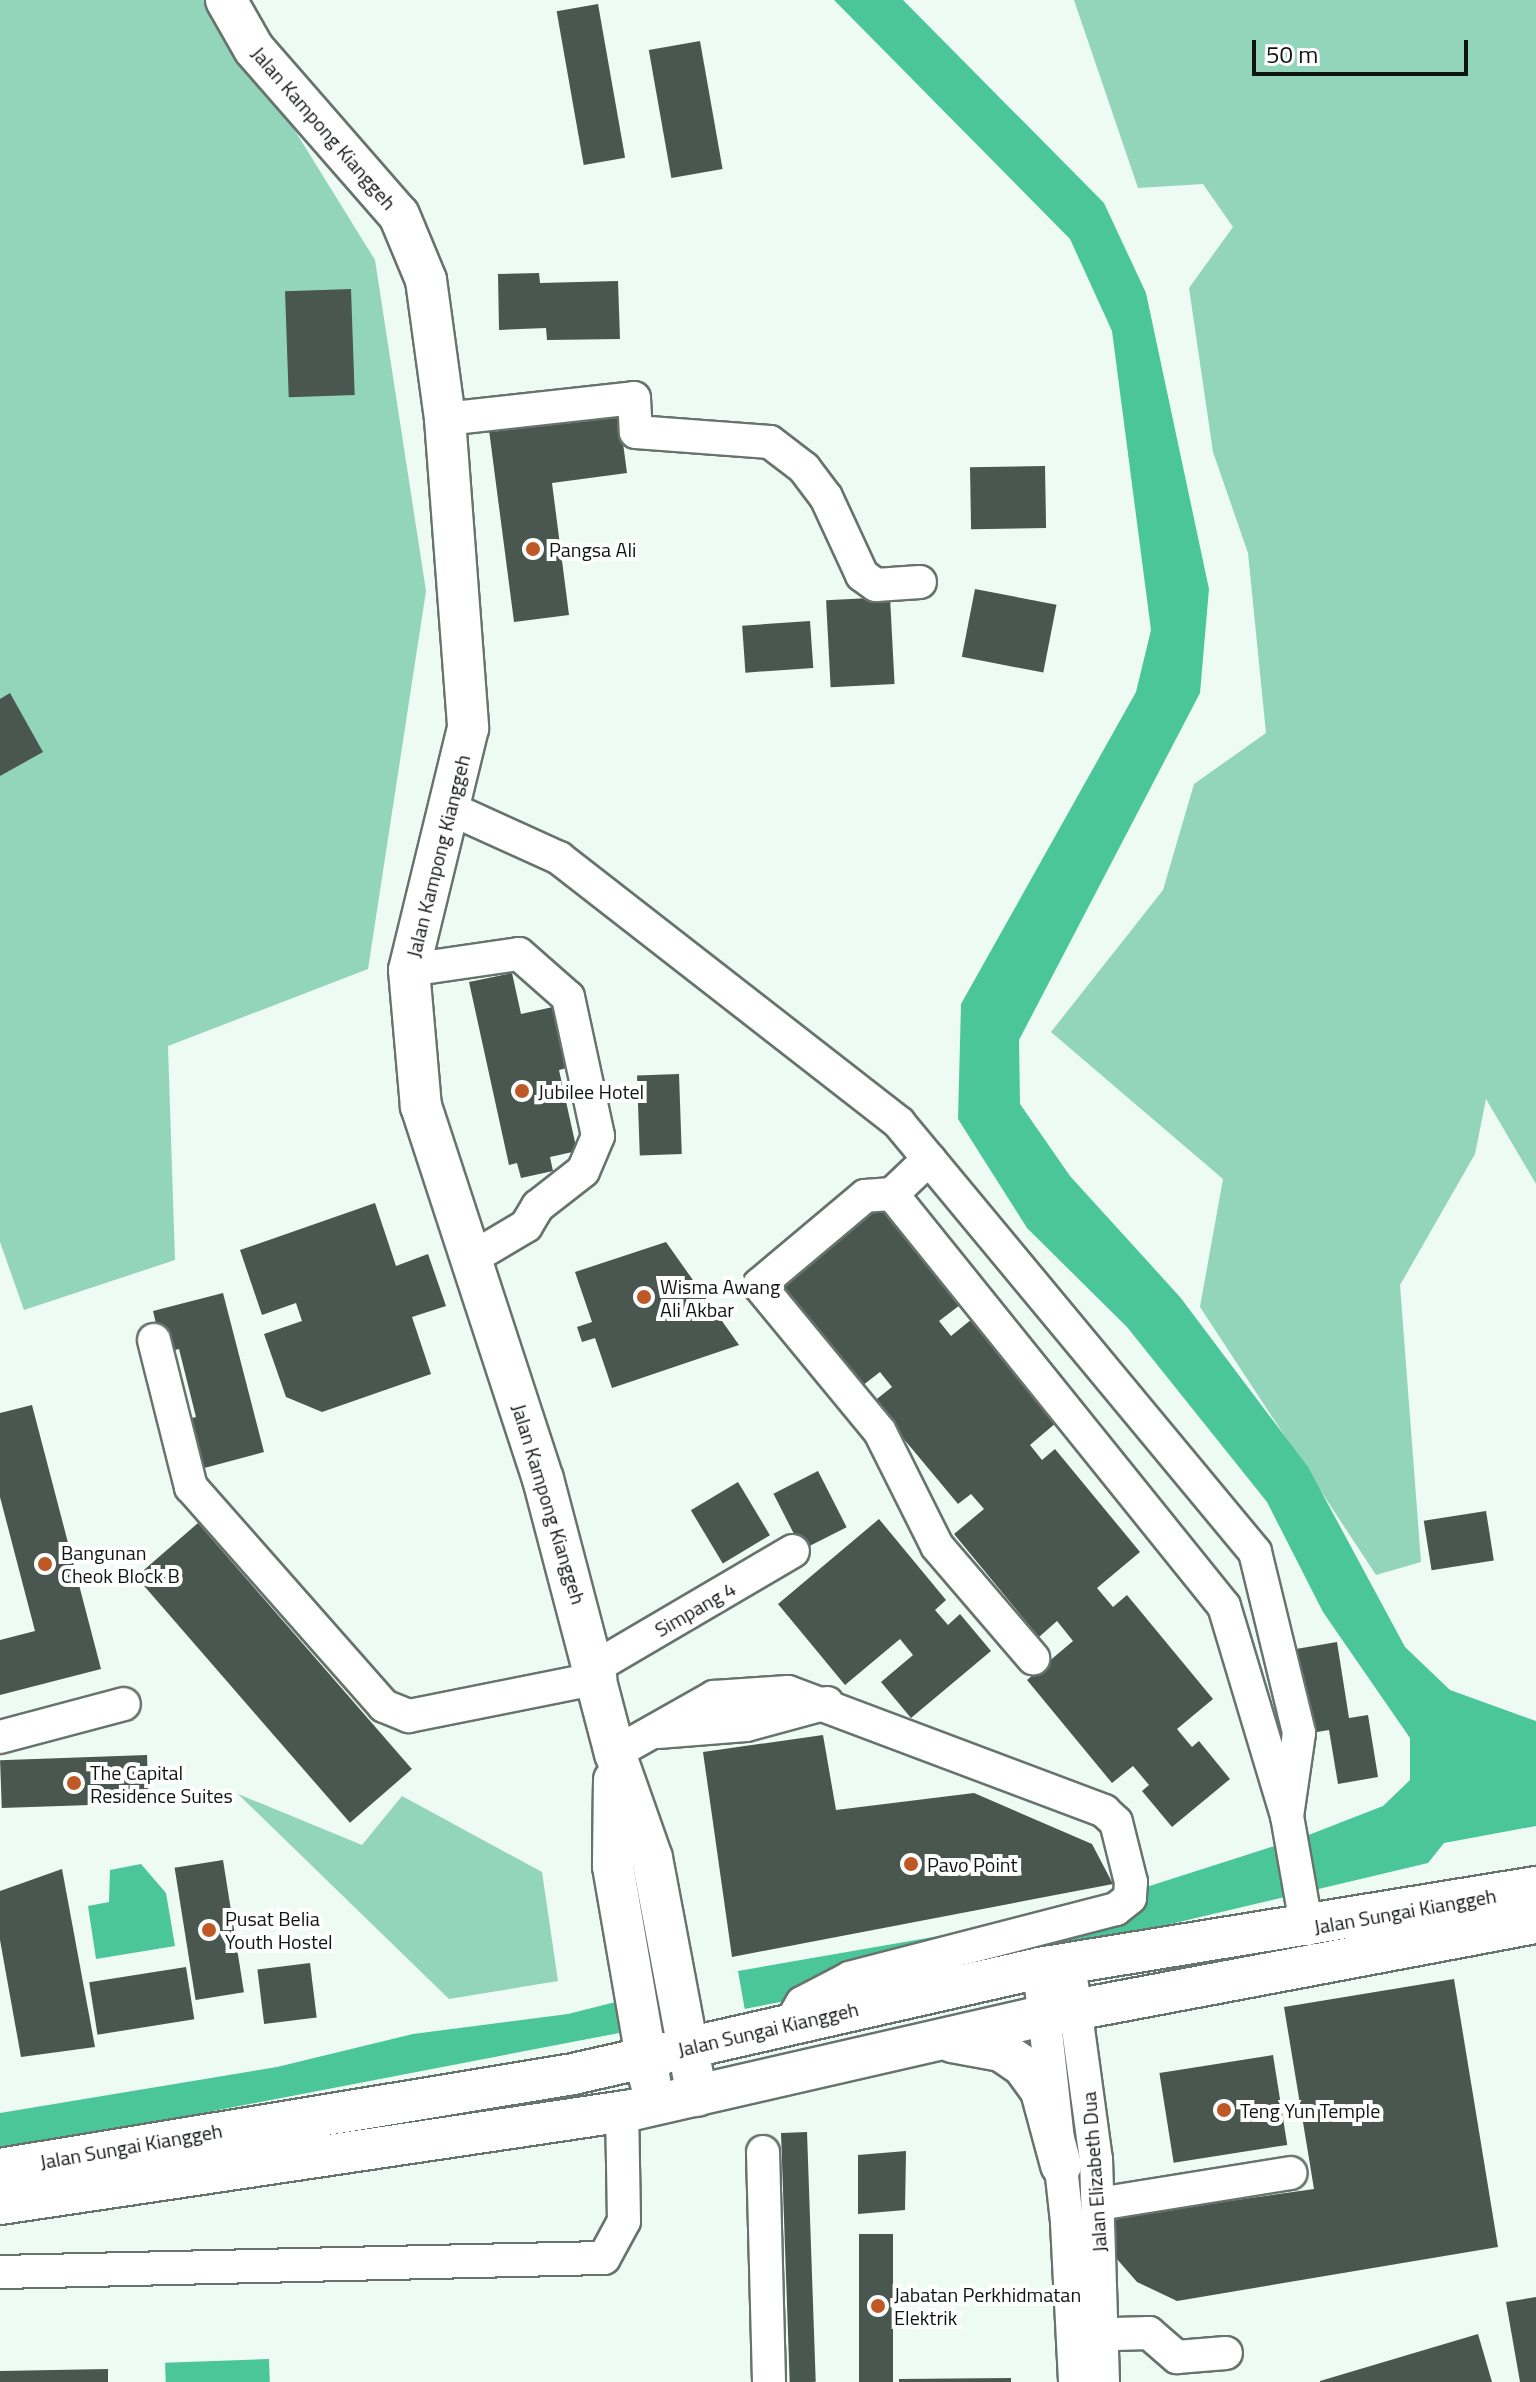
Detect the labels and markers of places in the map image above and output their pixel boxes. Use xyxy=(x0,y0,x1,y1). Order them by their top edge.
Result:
place label: Pangsa Ali xyxy=(549,537,636,561)
marker: Pangsa Ali xyxy=(524,540,542,558)
place label: Jubilee Hotel xyxy=(538,1079,644,1103)
marker: Jubilee Hotel xyxy=(513,1082,531,1100)
place label: Wisma Awang Ali Akbar xyxy=(660,1274,780,1321)
marker: Wisma Awang Ali Akbar xyxy=(635,1288,653,1306)
place label: Bangunan Cheok Block B xyxy=(61,1540,180,1587)
marker: Bangunan Cheok Block B xyxy=(36,1555,54,1573)
place label: The Capital Residence Suites xyxy=(90,1760,233,1807)
marker: The Capital Residence Suites xyxy=(65,1774,83,1792)
place label: Pavo Point xyxy=(927,1852,1017,1876)
marker: Pavo Point xyxy=(902,1855,920,1873)
place label: Pusat Belia Youth Hostel xyxy=(225,1906,333,1953)
marker: Pusat Belia Youth Hostel xyxy=(200,1921,218,1939)
place label: Teng Yun Temple xyxy=(1240,2098,1380,2122)
marker: Teng Yun Temple xyxy=(1215,2101,1233,2119)
place label: Jabatan Perkhidmatan Elektrik xyxy=(894,2282,1081,2329)
marker: Jabatan Perkhidmatan Elektrik xyxy=(869,2297,887,2315)

